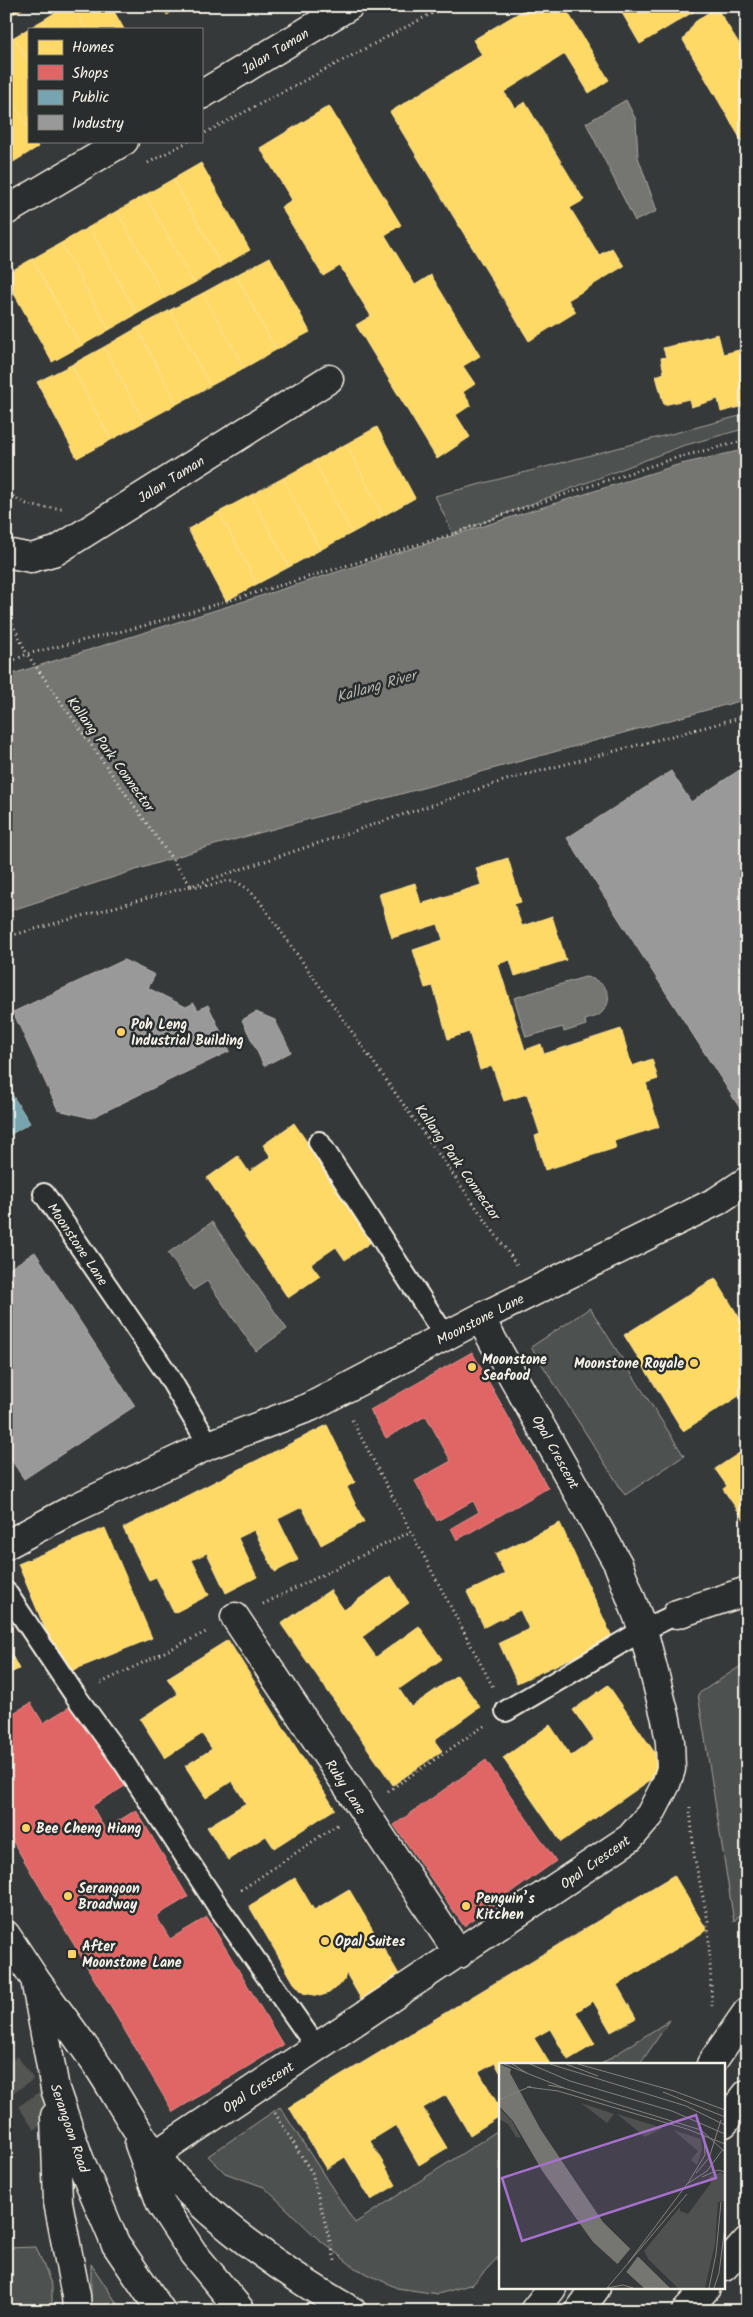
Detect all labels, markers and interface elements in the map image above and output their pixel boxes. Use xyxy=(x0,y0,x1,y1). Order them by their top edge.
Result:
street label: Jalan Taman xyxy=(238,23,314,81)
legend xyxy=(28,28,202,142)
text: Homes xyxy=(72,36,115,60)
text: Shops xyxy=(72,62,109,86)
text: Public xyxy=(72,86,109,110)
text: Industry xyxy=(72,112,125,136)
street label: Jalan Taman xyxy=(134,451,209,509)
water label: Kallang River xyxy=(334,663,422,710)
street label: Kallang Park Connector xyxy=(61,692,160,818)
place label: Poh Leng Industrial Building xyxy=(131,1014,244,1052)
marker: Poh Leng Industrial Building xyxy=(115,1026,127,1038)
street label: Kallang Park Connector xyxy=(409,1100,506,1226)
street label: Moonstone Lane xyxy=(41,1199,114,1291)
street label: Moonstone Lane xyxy=(433,1288,529,1352)
place label: Moonstone Seafood xyxy=(482,1349,547,1387)
place label: Moonstone Royale xyxy=(574,1353,684,1375)
marker: Moonstone Royale xyxy=(688,1357,700,1369)
marker: Moonstone Seafood xyxy=(466,1361,478,1373)
street label: Opal Crescent xyxy=(526,1411,585,1494)
street label: Ruby Lane xyxy=(319,1755,372,1820)
place label: Bee Cheng Hiang xyxy=(36,1818,142,1840)
marker: Bee Cheng Hiang xyxy=(20,1822,32,1834)
street label: Opal Crescent xyxy=(556,1830,636,1895)
place label: Serangoon Broadway xyxy=(78,1878,140,1916)
place label: Penguin’s Kitchen xyxy=(476,1888,535,1926)
marker: Serangoon Broadway xyxy=(62,1890,74,1902)
marker: Penguin’s Kitchen xyxy=(460,1900,472,1912)
place label: Opal Suites xyxy=(335,1931,406,1953)
marker: Opal Suites xyxy=(319,1935,331,1947)
place label: After Moonstone Lane xyxy=(82,1936,182,1974)
marker: After Moonstone Lane xyxy=(66,1948,78,1960)
street label: Opal Crescent xyxy=(218,2056,299,2119)
inset map xyxy=(499,2063,726,2290)
street label: Serangoon Road xyxy=(44,2081,95,2177)

